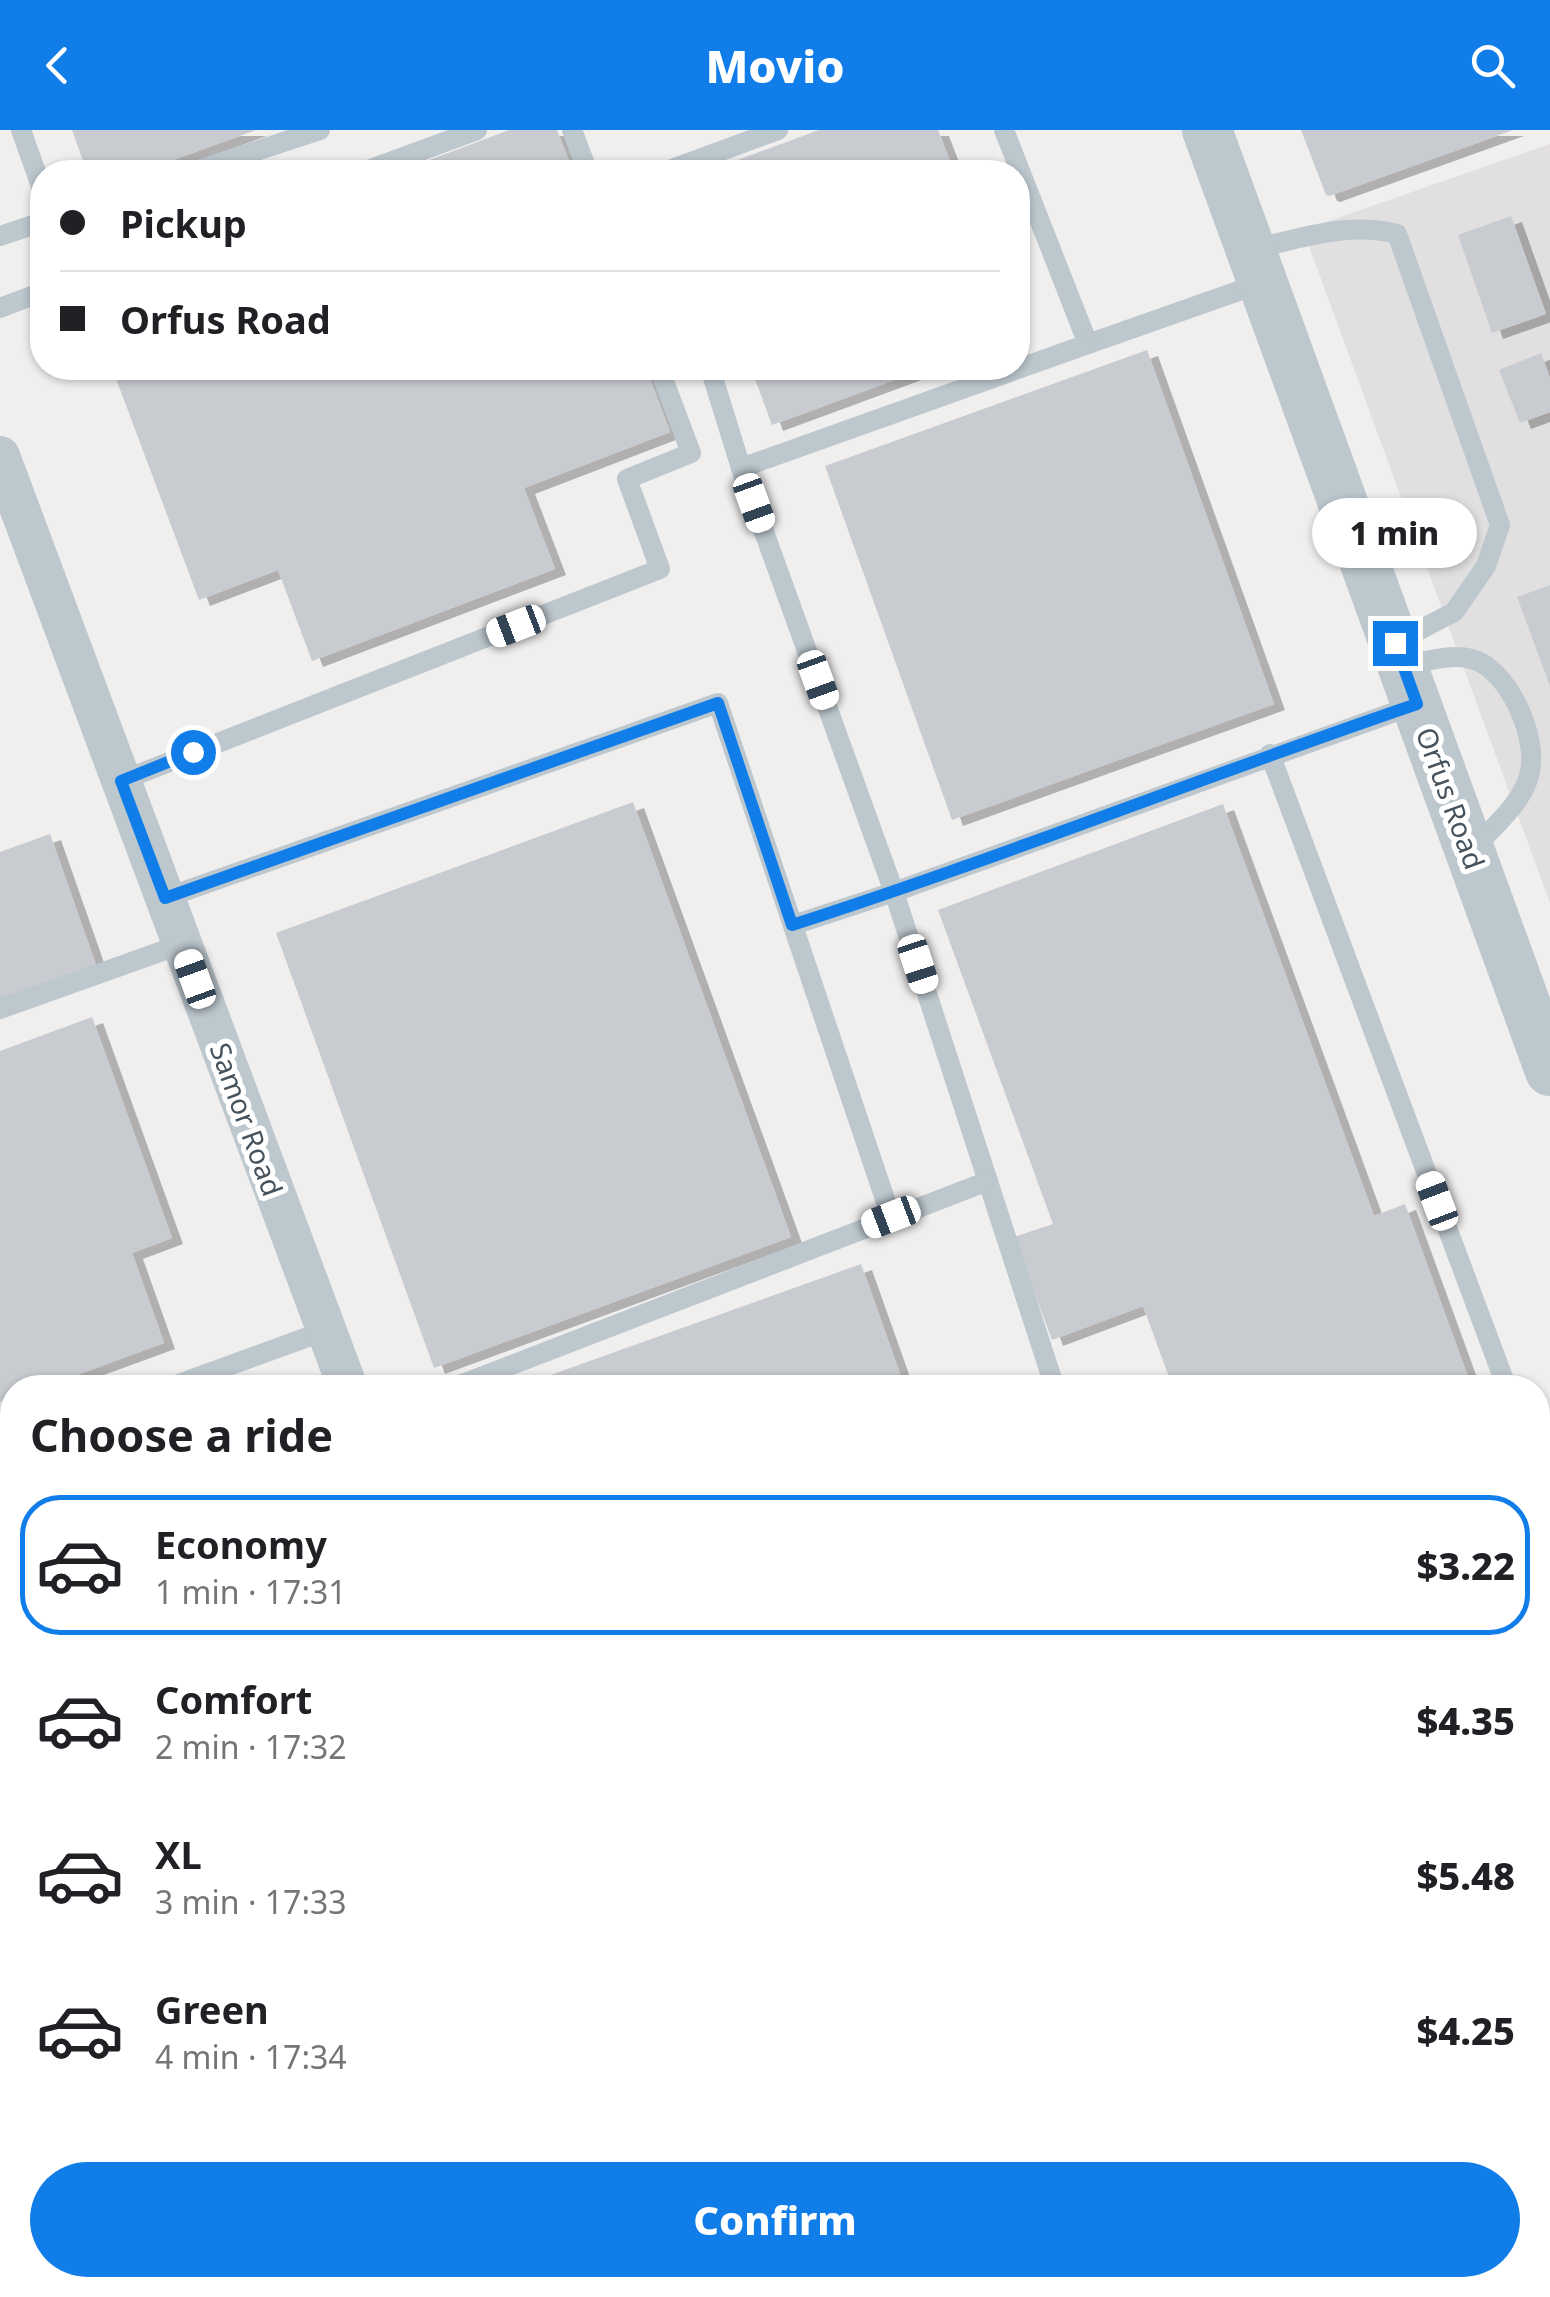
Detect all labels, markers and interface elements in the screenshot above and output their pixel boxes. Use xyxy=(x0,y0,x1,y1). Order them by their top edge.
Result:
text: Movio xyxy=(705,35,845,96)
icon: back xyxy=(30,38,85,93)
icon: search xyxy=(1465,38,1520,93)
text: Pickup xyxy=(120,197,247,249)
text: Orfus Road xyxy=(120,293,331,345)
car xyxy=(730,470,778,536)
callout: 1 min xyxy=(1312,498,1478,568)
text: 1 min xyxy=(1350,511,1439,554)
car xyxy=(483,601,549,651)
route end xyxy=(1373,621,1418,666)
car xyxy=(794,647,842,713)
street label: Orfus Road xyxy=(1408,722,1494,874)
route start xyxy=(171,730,216,775)
car xyxy=(894,931,942,997)
car xyxy=(171,946,219,1012)
street label: Samor Road xyxy=(202,1037,292,1201)
car xyxy=(1412,1168,1462,1234)
car xyxy=(858,1192,924,1242)
text: Choose a ride xyxy=(30,1404,333,1465)
text: Economy xyxy=(155,1518,327,1570)
icon: car xyxy=(35,1520,125,1610)
text: $3.22 xyxy=(1416,1539,1515,1591)
text: 1 min · 17:31 xyxy=(155,1570,347,1613)
text: Comfort xyxy=(155,1673,312,1725)
icon: car xyxy=(35,1675,125,1765)
text: $4.35 xyxy=(1416,1694,1515,1746)
text: 2 min · 17:32 xyxy=(155,1725,347,1768)
text: XL xyxy=(155,1828,202,1880)
icon: car xyxy=(35,1830,125,1920)
text: $5.48 xyxy=(1416,1849,1515,1901)
text: 3 min · 17:33 xyxy=(155,1880,347,1923)
text: Green xyxy=(155,1983,269,2035)
icon: car xyxy=(35,1985,125,2075)
text: $4.25 xyxy=(1416,2004,1515,2056)
text: 4 min · 17:34 xyxy=(155,2035,347,2078)
button: Confirm xyxy=(30,2162,1520,2277)

